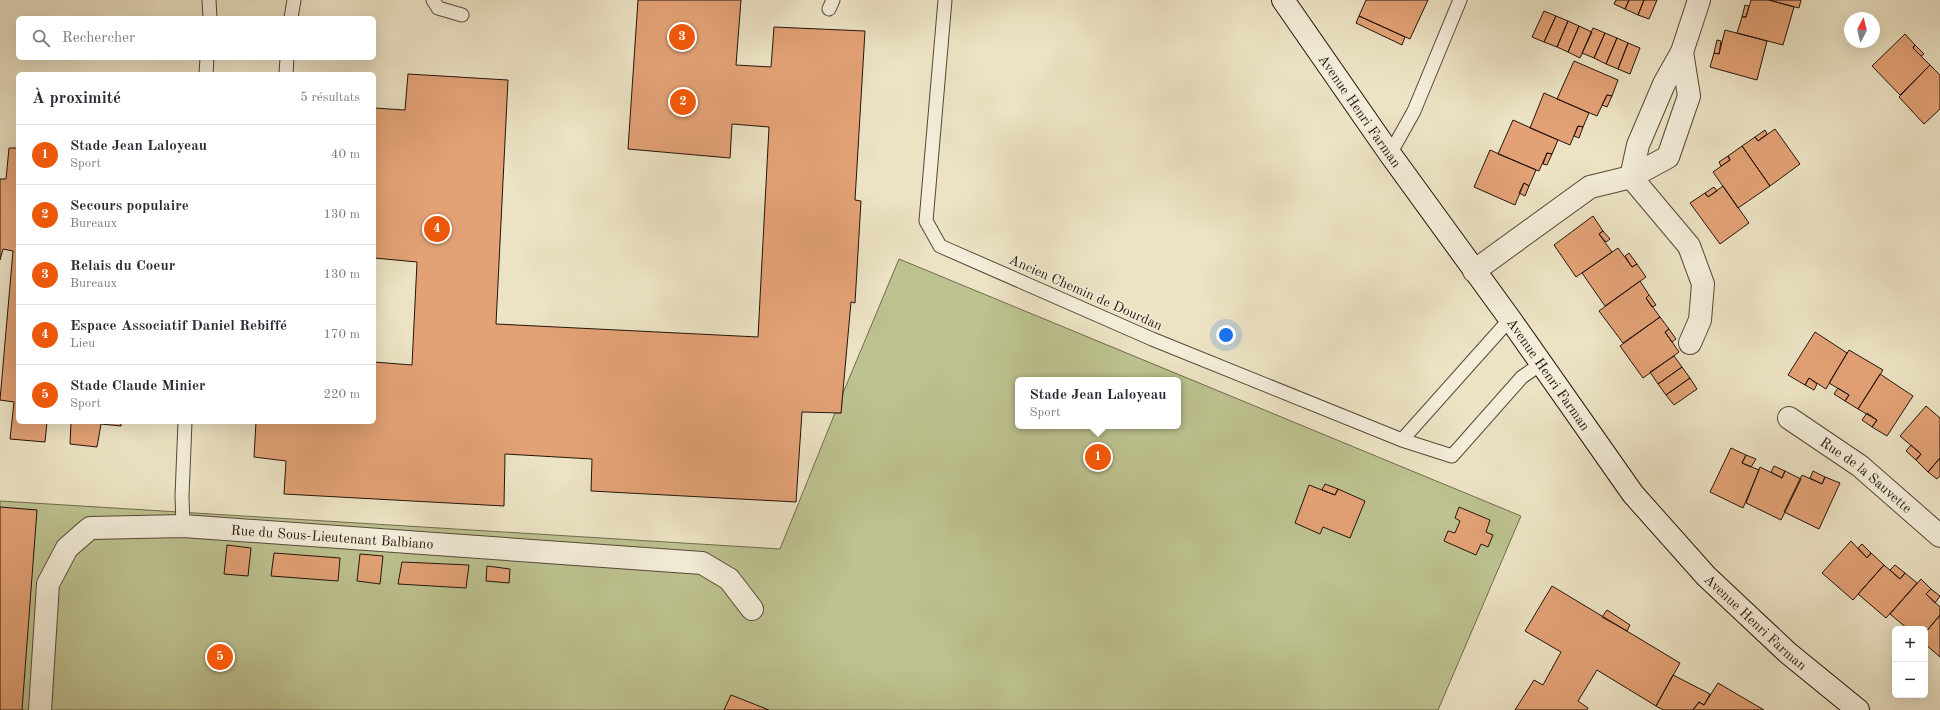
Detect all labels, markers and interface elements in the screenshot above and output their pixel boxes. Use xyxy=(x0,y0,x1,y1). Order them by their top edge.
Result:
north arrow xyxy=(1844,12,1880,48)
search box xyxy=(16,16,376,60)
pin: 3 xyxy=(669,22,695,52)
icon: search xyxy=(30,27,52,49)
text: Rechercher xyxy=(62,31,135,46)
street label: Avenue Henri Farman xyxy=(1315,52,1404,171)
pin: 2 xyxy=(670,87,696,117)
text: À proximité xyxy=(32,90,121,107)
text: 5 résultats xyxy=(300,91,360,104)
text: Stade Jean Laloyeau xyxy=(70,139,207,154)
text: 1 xyxy=(41,148,49,161)
text: 40 m xyxy=(331,148,360,161)
text: Sport xyxy=(70,157,101,170)
text: Secours populaire xyxy=(70,199,189,214)
text: 2 xyxy=(41,208,49,221)
text: 130 m xyxy=(323,208,360,221)
pin: 4 xyxy=(424,214,450,244)
text: Bureaux xyxy=(70,217,117,230)
street label: Ancien Chemin de Dourdan xyxy=(1007,253,1165,333)
text: Relais du Coeur xyxy=(70,259,175,274)
text: 3 xyxy=(41,268,49,281)
text: 130 m xyxy=(323,268,360,281)
text: Bureaux xyxy=(70,277,117,290)
street label: Avenue Henri Farman xyxy=(1504,316,1592,434)
text: Espace Associatif Daniel Rebiffé xyxy=(70,319,287,334)
your location xyxy=(1216,325,1236,345)
text: 4 xyxy=(41,328,49,341)
text: 170 m xyxy=(323,328,360,341)
text: Lieu xyxy=(70,337,95,350)
popup xyxy=(1015,377,1181,429)
text: Stade Claude Minier xyxy=(70,379,206,394)
text: 5 xyxy=(41,388,49,401)
text: 220 m xyxy=(323,388,360,401)
text: Stade Jean Laloyeau xyxy=(1029,388,1167,403)
text: Sport xyxy=(70,397,101,410)
text: Sport xyxy=(1029,406,1061,419)
street label: Rue de la Sauvette xyxy=(1817,435,1914,516)
pin: 1 xyxy=(1085,442,1111,472)
street label: Rue du Sous-Lieutenant Balbiano xyxy=(230,523,434,552)
street label: Avenue Henri Farman xyxy=(1701,572,1809,673)
map controls xyxy=(1892,626,1928,698)
button: + xyxy=(1892,626,1928,662)
pin: 5 xyxy=(207,642,233,672)
button: − xyxy=(1892,662,1928,698)

